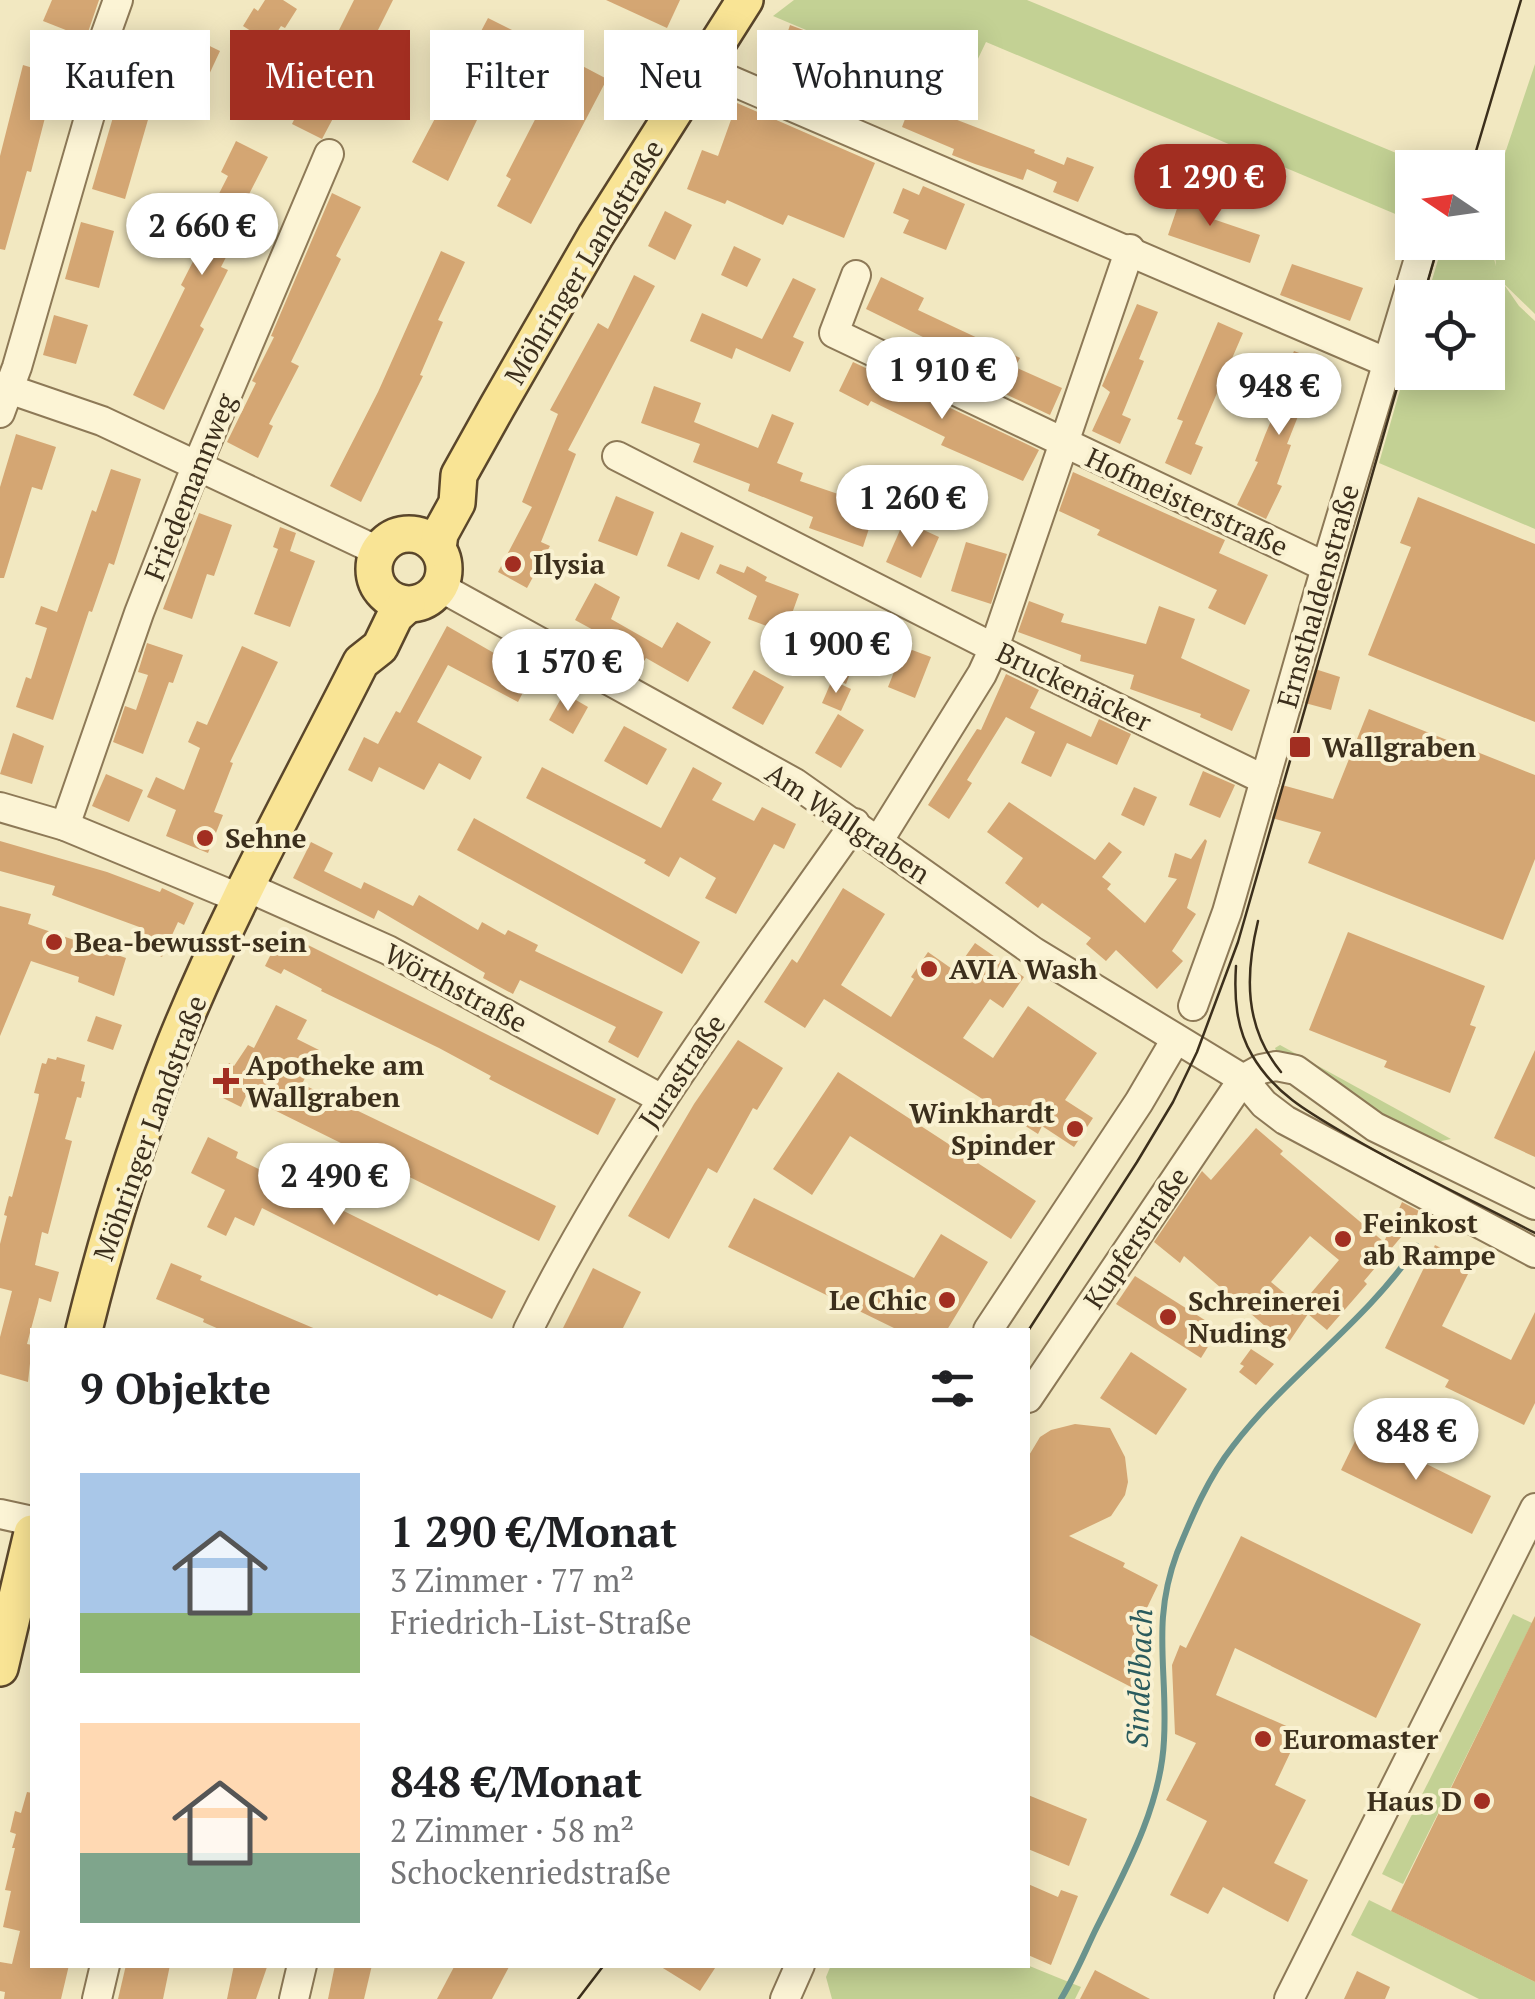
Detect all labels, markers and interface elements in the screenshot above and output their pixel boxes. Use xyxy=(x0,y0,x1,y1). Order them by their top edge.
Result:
chip: Kaufen xyxy=(30,30,210,120)
chip: Mieten xyxy=(230,30,410,120)
chip: Filter xyxy=(430,30,584,120)
chip: Neu xyxy=(604,30,737,120)
chip: Wohnung xyxy=(757,30,978,120)
street label: Möhringer Landstraße xyxy=(496,132,671,391)
pin: 1 290 € xyxy=(1118,144,1302,229)
north arrow xyxy=(1395,150,1505,260)
map controls xyxy=(1395,150,1505,390)
text: 1 290 € xyxy=(1156,155,1264,197)
pin: 2 660 € xyxy=(110,193,294,278)
text: 2 660 € xyxy=(148,204,256,246)
button: locate xyxy=(1395,280,1505,390)
pin: 1 910 € xyxy=(850,337,1034,422)
text: 1 910 € xyxy=(888,348,996,390)
pin: 948 € xyxy=(1209,353,1349,438)
text: 948 € xyxy=(1239,364,1319,406)
street label: Friedemannweg xyxy=(135,387,244,586)
street label: Hofmeisterstraße xyxy=(1080,439,1294,565)
pin: 1 260 € xyxy=(820,465,1004,550)
text: 1 260 € xyxy=(858,476,966,518)
street label: Ernsthaldenstraße xyxy=(1268,480,1367,712)
place label: Ilysia xyxy=(533,545,605,582)
marker: Ilysia xyxy=(502,553,524,575)
pin: 1 900 € xyxy=(744,611,928,696)
text: 1 900 € xyxy=(782,622,890,664)
pin: 1 570 € xyxy=(476,629,660,714)
street label: Bruckenäcker xyxy=(991,633,1158,740)
text: 1 570 € xyxy=(514,640,622,682)
place label: Wallgraben xyxy=(1322,728,1476,765)
marker: Wallgraben xyxy=(1287,734,1313,760)
street label: Am Wallgraben xyxy=(759,754,938,892)
place label: Sehne xyxy=(225,819,307,856)
marker: Sehne xyxy=(194,827,216,849)
place label: Bea-bewusst-sein xyxy=(74,923,307,960)
marker: Bea-bewusst-sein xyxy=(43,931,65,953)
street label: Wörthstraße xyxy=(378,934,534,1041)
place label: AVIA Wash xyxy=(949,950,1098,987)
marker: AVIA Wash xyxy=(918,958,940,980)
street label: Möhringer Landstraße xyxy=(84,990,215,1265)
street label: Jurastraße xyxy=(630,1007,733,1135)
place label: Apotheke am Wallgraben xyxy=(246,1046,424,1115)
marker: Apotheke am Wallgraben xyxy=(215,1070,237,1092)
place label: Winkhardt Spinder xyxy=(909,1094,1055,1163)
marker: Winkhardt Spinder xyxy=(1064,1118,1086,1140)
pin: 2 490 € xyxy=(242,1143,426,1228)
text: 2 490 € xyxy=(280,1154,388,1196)
street label: Kupferstraße xyxy=(1075,1160,1197,1316)
place label: Feinkost ab Rampe xyxy=(1363,1204,1496,1273)
marker: Feinkost ab Rampe xyxy=(1332,1228,1354,1250)
place label: Le Chic xyxy=(829,1281,927,1318)
place label: Schreinerei Nuding xyxy=(1188,1282,1341,1351)
marker: Le Chic xyxy=(936,1289,958,1311)
marker: Schreinerei Nuding xyxy=(1157,1306,1179,1328)
text: 9 Objekte xyxy=(80,1360,271,1416)
icon: filters xyxy=(925,1361,980,1416)
pin: 848 € xyxy=(1346,1398,1486,1483)
text: 848 € xyxy=(1376,1409,1456,1451)
text: 1 290 €/Monat xyxy=(390,1503,677,1559)
icon: home xyxy=(160,1513,280,1633)
text: 3 Zimmer · 77 m² xyxy=(390,1559,634,1601)
text: Friedrich-List-Straße xyxy=(390,1601,692,1643)
water label: Sindelbach xyxy=(1117,1607,1161,1748)
place label: Euromaster xyxy=(1283,1720,1438,1757)
marker: Euromaster xyxy=(1252,1728,1274,1750)
text: 848 €/Monat xyxy=(390,1753,642,1809)
icon: home xyxy=(160,1763,280,1883)
place label: Haus D xyxy=(1367,1782,1462,1819)
marker: Haus D xyxy=(1471,1790,1493,1812)
text: 2 Zimmer · 58 m² xyxy=(390,1809,634,1851)
text: Schockenriedstraße xyxy=(390,1851,671,1893)

